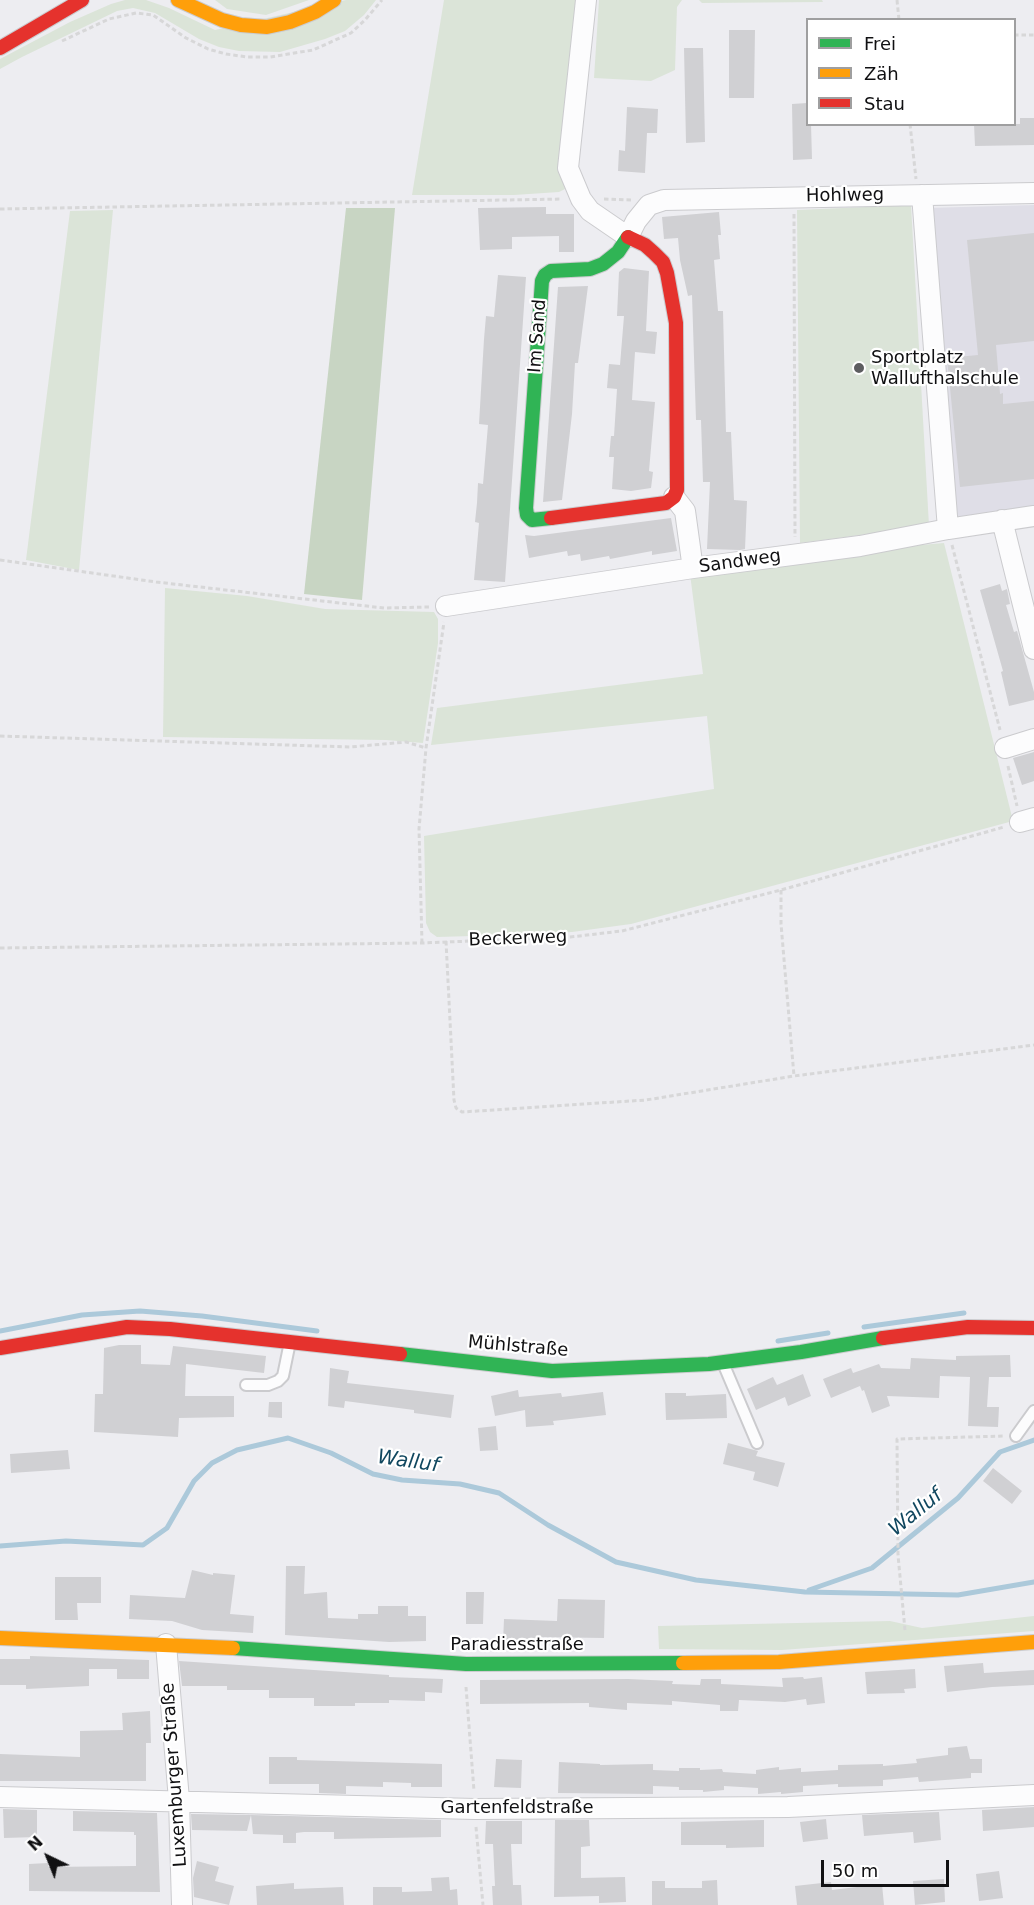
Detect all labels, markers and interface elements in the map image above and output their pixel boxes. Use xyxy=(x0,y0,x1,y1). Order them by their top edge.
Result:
legend xyxy=(806,18,1016,126)
text: Frei xyxy=(864,33,896,54)
text: Zäh xyxy=(864,63,899,84)
text: Stau xyxy=(864,93,905,114)
street label: Hohlweg xyxy=(806,185,884,207)
street label: Im Sand xyxy=(525,298,551,374)
place label: Sportplatz Wallufthalschule xyxy=(871,347,1019,389)
marker: Sportplatz Wallufthalschule xyxy=(852,361,866,375)
street label: Sandweg xyxy=(698,546,782,578)
street label: Beckerweg xyxy=(468,926,568,952)
street label: Mühlstraße xyxy=(467,1332,569,1362)
water label: Walluf xyxy=(376,1446,440,1478)
water label: Walluf xyxy=(884,1484,948,1542)
street label: Paradiesstraße xyxy=(450,1634,584,1656)
street label: Luxemburger Straße xyxy=(158,1682,192,1868)
street label: Gartenfeldstraße xyxy=(440,1797,594,1819)
north arrow xyxy=(18,1827,78,1887)
text: N xyxy=(24,1832,47,1855)
scale bar xyxy=(824,1848,952,1886)
text: 50 m xyxy=(832,1860,878,1881)

